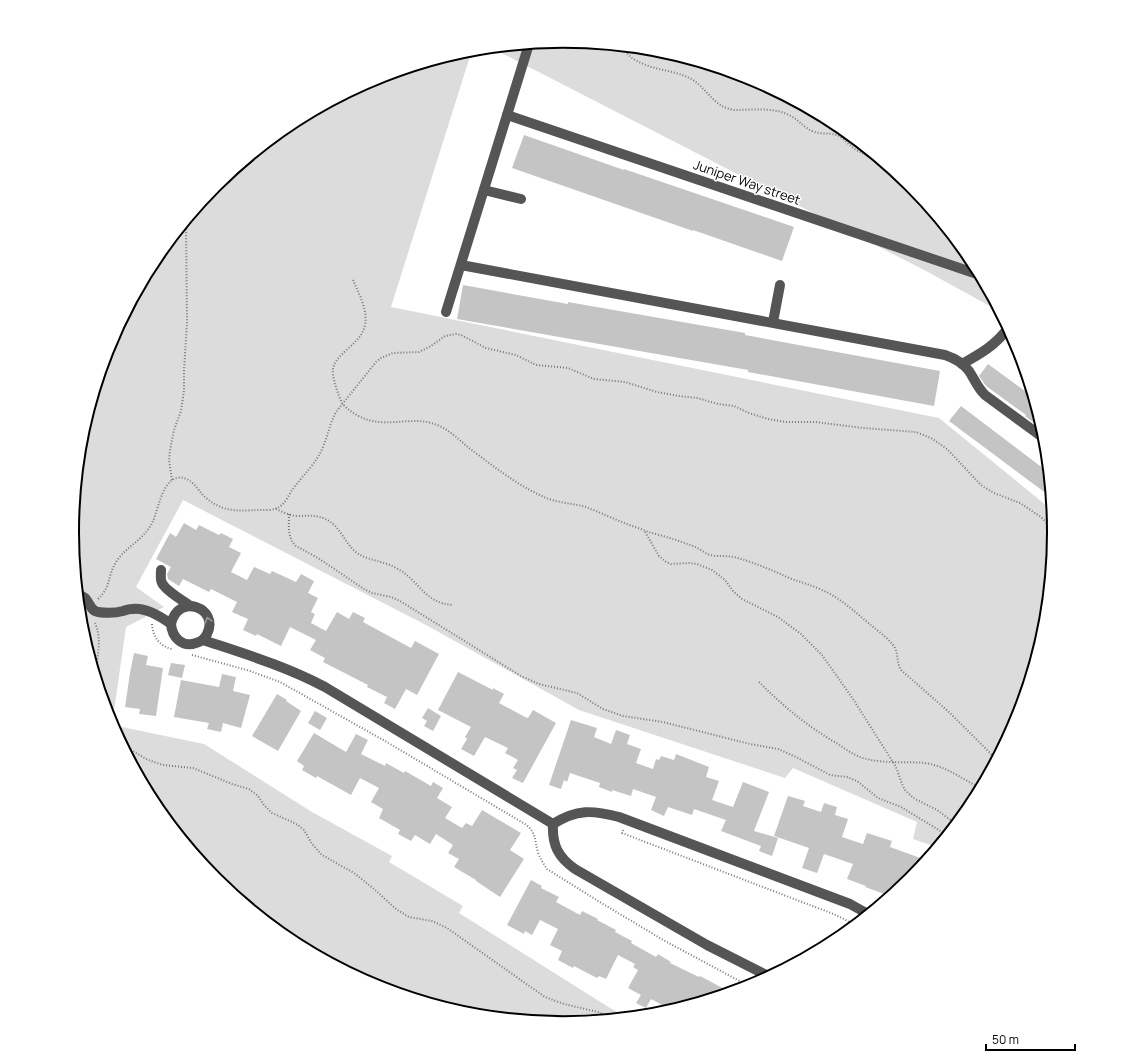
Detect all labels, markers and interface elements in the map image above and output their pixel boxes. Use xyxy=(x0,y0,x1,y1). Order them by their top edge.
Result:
street label: Juniper Way street xyxy=(691,155,803,209)
one-way arrow xyxy=(204,617,212,624)
scale bar xyxy=(986,1026,1075,1052)
text: 50 m xyxy=(992,1031,1019,1048)

